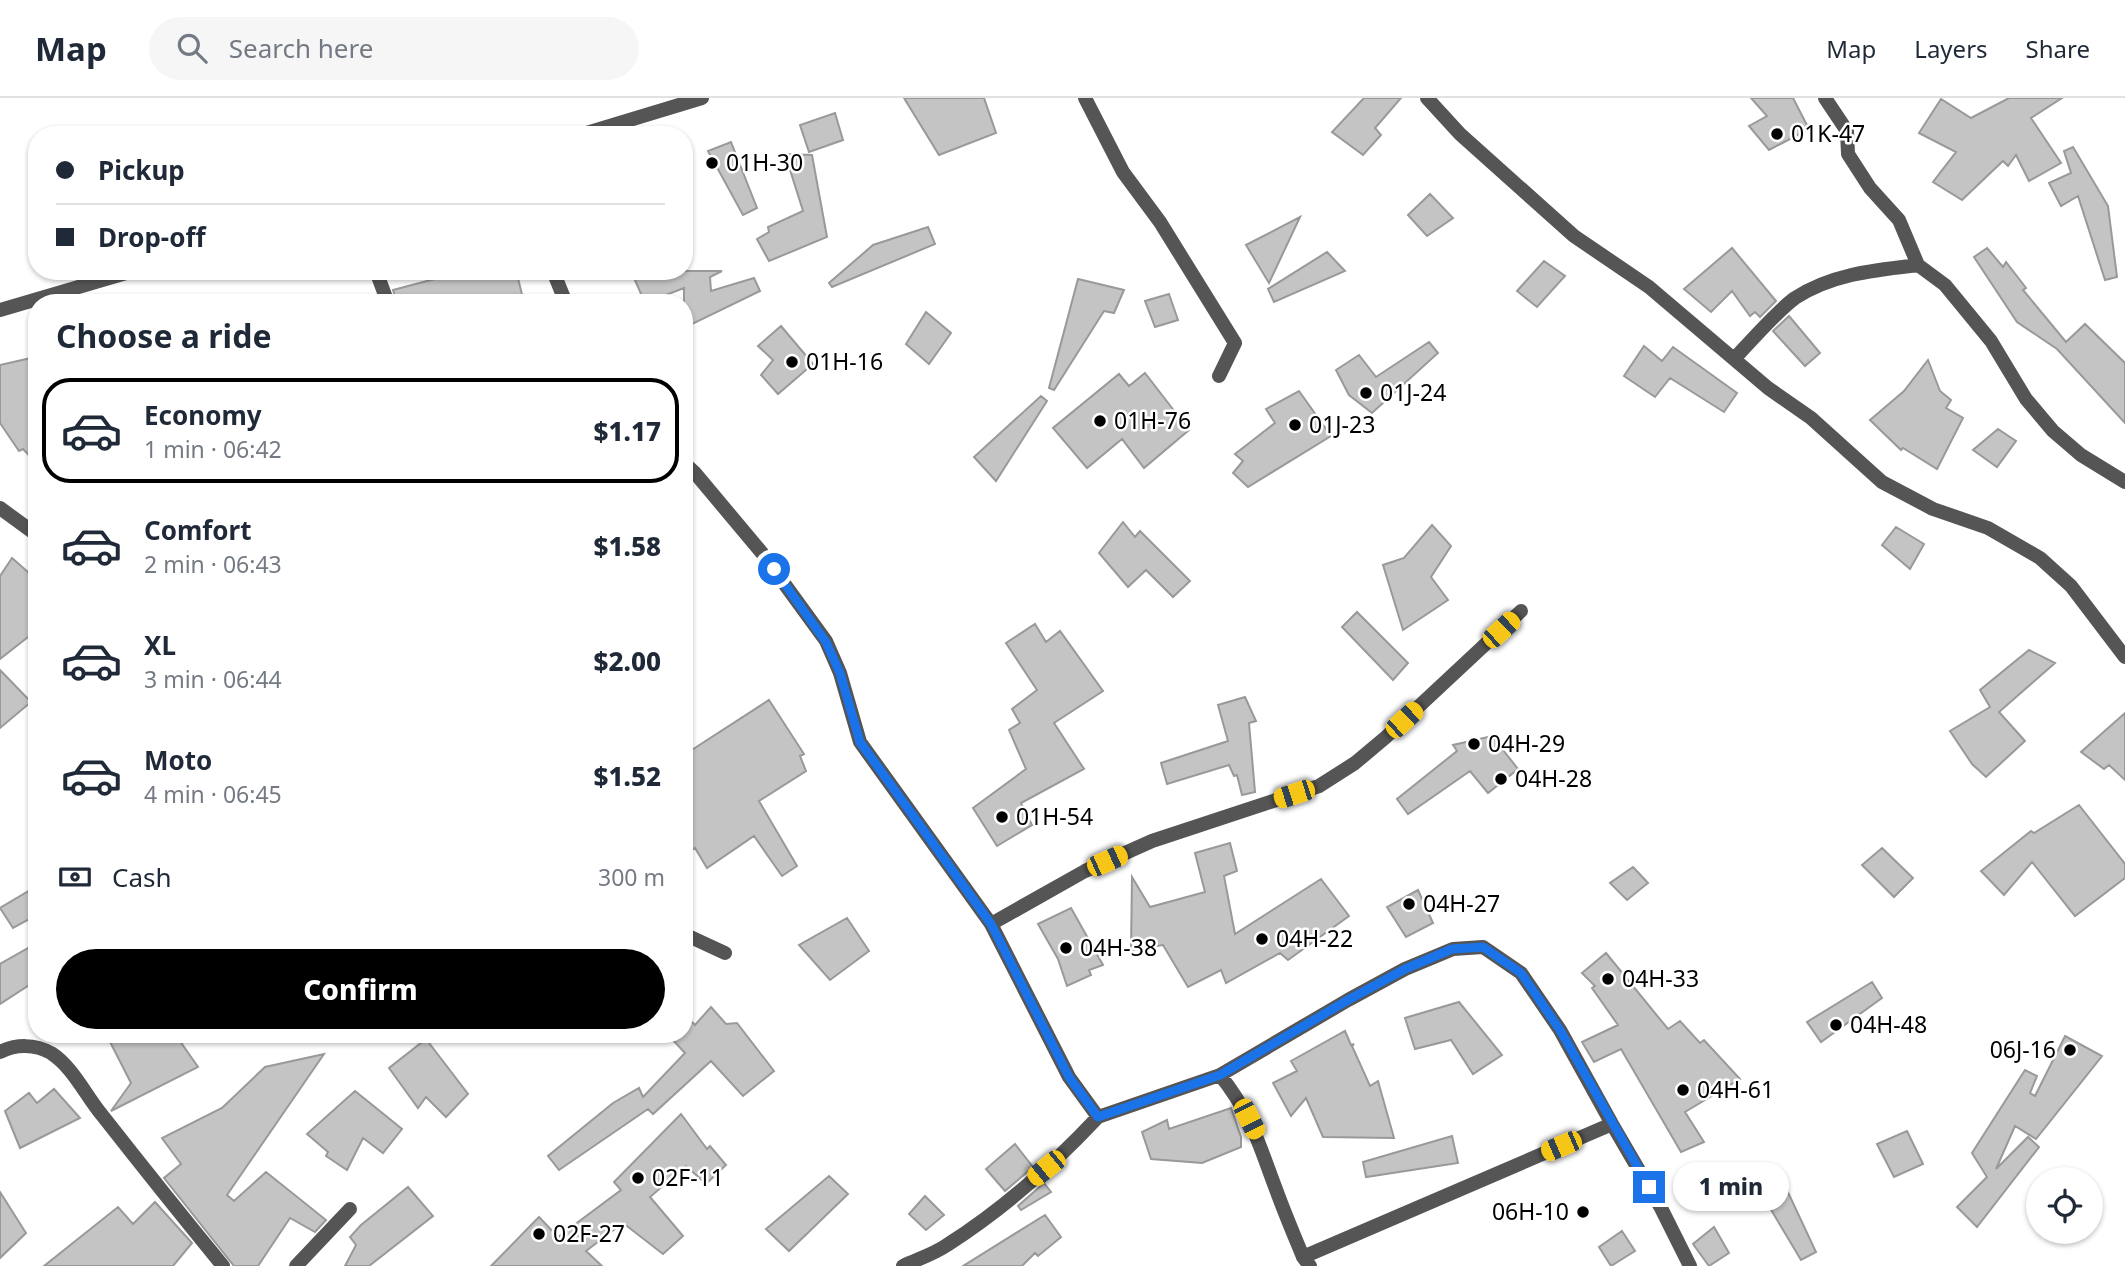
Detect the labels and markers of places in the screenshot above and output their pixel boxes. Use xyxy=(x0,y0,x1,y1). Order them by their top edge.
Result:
place label: 01K-47 xyxy=(1791,117,1865,149)
marker: 01K-47 xyxy=(1769,126,1785,142)
place label: 01H-30 xyxy=(726,146,803,178)
marker: 01H-30 xyxy=(704,155,720,171)
place label: 01H-16 xyxy=(806,345,883,377)
marker: 01H-16 xyxy=(784,354,800,370)
place label: 01J-24 xyxy=(1380,376,1446,408)
marker: 01J-24 xyxy=(1358,385,1374,401)
place label: 01H-76 xyxy=(1114,404,1191,436)
place label: 01J-23 xyxy=(1309,408,1375,440)
marker: 01H-76 xyxy=(1092,413,1108,429)
marker: 01J-23 xyxy=(1287,417,1303,433)
place label: 04H-29 xyxy=(1488,727,1565,759)
marker: 04H-29 xyxy=(1466,736,1482,752)
place label: 04H-28 xyxy=(1515,762,1592,794)
marker: 04H-28 xyxy=(1493,771,1509,787)
place label: 01H-54 xyxy=(1016,800,1093,832)
marker: 01H-54 xyxy=(994,809,1010,825)
place label: 04H-27 xyxy=(1423,887,1500,919)
marker: 04H-27 xyxy=(1401,896,1417,912)
place label: 04H-22 xyxy=(1276,922,1353,954)
place label: 04H-38 xyxy=(1080,931,1157,963)
marker: 04H-22 xyxy=(1254,931,1270,947)
marker: 04H-38 xyxy=(1058,940,1074,956)
place label: 04H-33 xyxy=(1622,962,1699,994)
marker: 04H-33 xyxy=(1600,971,1616,987)
place label: 04H-48 xyxy=(1850,1008,1927,1040)
marker: 04H-48 xyxy=(1828,1017,1844,1033)
place label: 06J-16 xyxy=(1990,1033,2056,1065)
marker: 06J-16 xyxy=(2062,1042,2078,1058)
place label: 04H-61 xyxy=(1697,1073,1774,1105)
marker: 04H-61 xyxy=(1675,1082,1691,1098)
place label: 02F-11 xyxy=(652,1161,724,1193)
marker: 02F-11 xyxy=(630,1170,646,1186)
place label: 06H-10 xyxy=(1492,1195,1569,1227)
marker: 06H-10 xyxy=(1575,1204,1591,1220)
place label: 02F-27 xyxy=(553,1217,625,1249)
marker: 02F-27 xyxy=(531,1226,547,1242)

